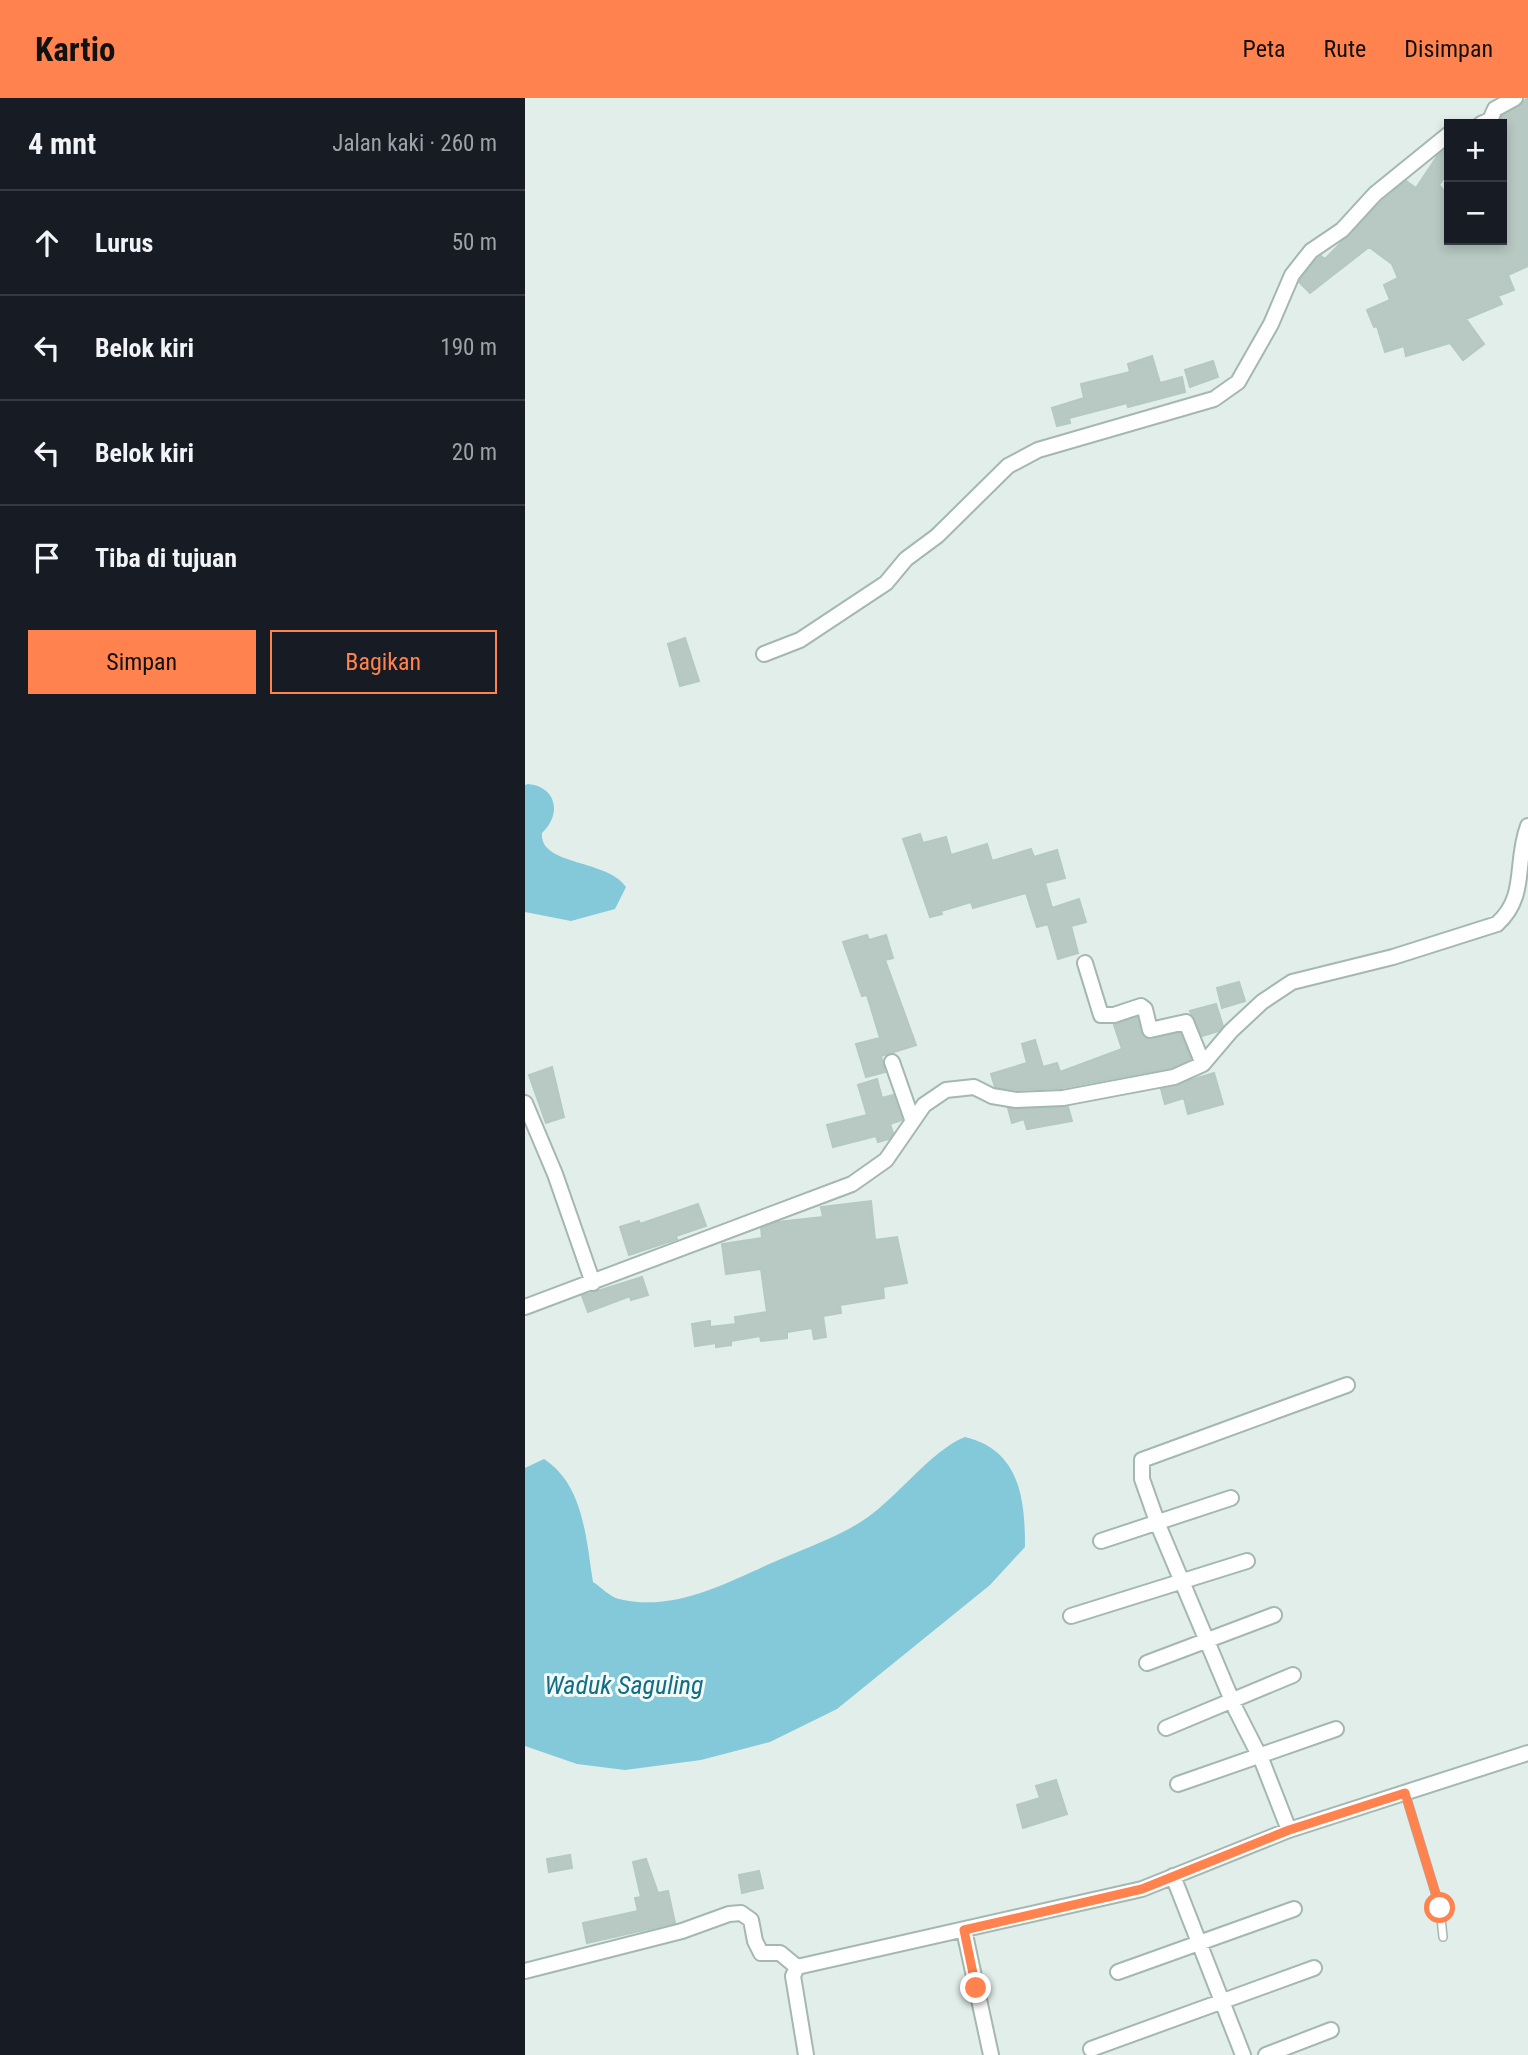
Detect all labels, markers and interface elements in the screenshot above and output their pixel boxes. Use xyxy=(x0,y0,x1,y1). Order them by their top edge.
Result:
text: Kartio xyxy=(35,30,115,69)
text: Peta xyxy=(1243,35,1286,63)
text: Rute xyxy=(1324,35,1366,63)
text: Disimpan xyxy=(1404,35,1493,63)
map controls xyxy=(1444,119,1507,245)
button: + xyxy=(1444,119,1507,182)
text: 4 mnt xyxy=(28,126,96,161)
text: Jalan kaki · 260 m xyxy=(332,130,497,157)
button: − xyxy=(1444,182,1507,245)
icon: ahead xyxy=(28,224,66,262)
text: Lurus xyxy=(95,228,153,258)
text: 50 m xyxy=(452,229,497,256)
icon: left xyxy=(28,329,66,367)
text: Belok kiri xyxy=(95,333,194,363)
text: 190 m xyxy=(440,334,497,361)
icon: left xyxy=(28,434,66,472)
text: Belok kiri xyxy=(95,438,194,468)
text: 20 m xyxy=(452,439,497,466)
icon: arrive xyxy=(28,539,66,577)
text: Tiba di tujuan xyxy=(95,543,237,573)
button: Simpan xyxy=(28,630,256,694)
button: Bagikan xyxy=(270,630,497,694)
water label: Waduk Saguling xyxy=(545,1670,703,1700)
route start xyxy=(1424,1892,1455,1923)
route end xyxy=(960,1972,991,2003)

